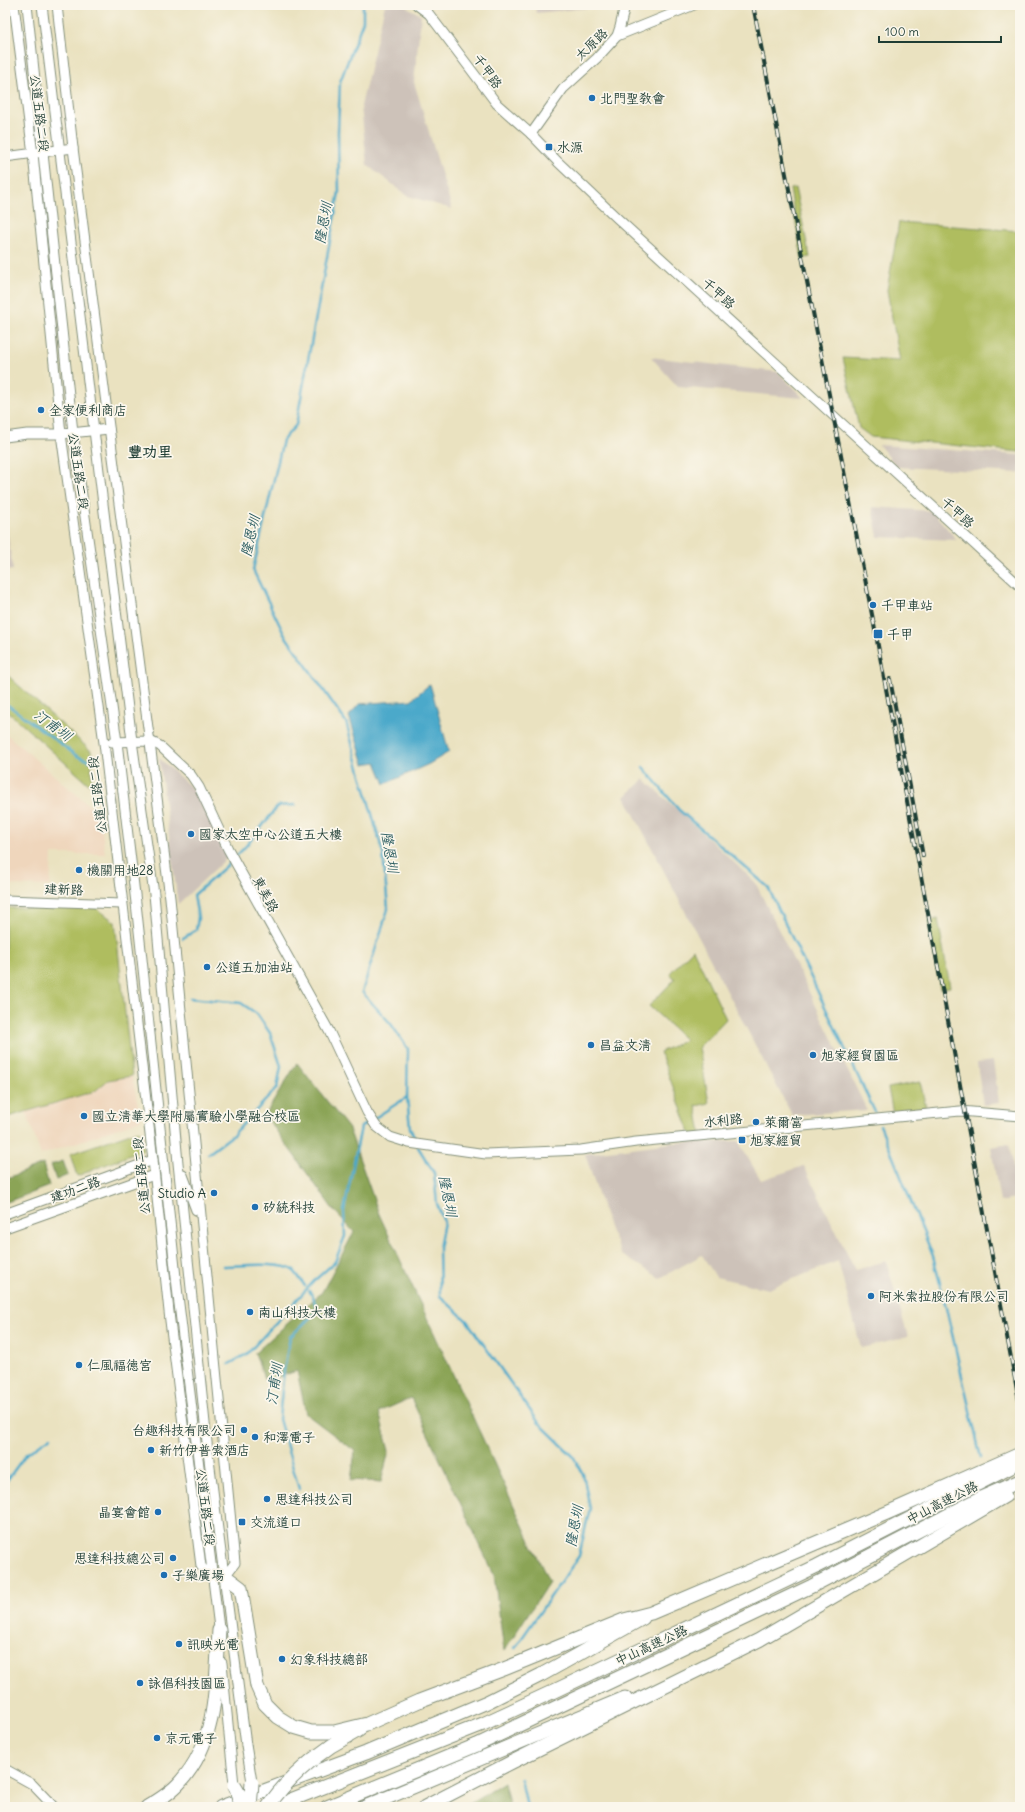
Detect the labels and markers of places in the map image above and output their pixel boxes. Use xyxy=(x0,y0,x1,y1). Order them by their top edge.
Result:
place label: 北門聖教會 xyxy=(600,90,665,107)
marker: 北門聖教會 xyxy=(587,93,597,103)
place label: 水源 xyxy=(557,139,583,156)
marker: 水源 xyxy=(544,142,554,152)
place label: 全家便利商店 xyxy=(49,402,127,419)
marker: 全家便利商店 xyxy=(36,405,46,415)
place label: 千甲車站 xyxy=(881,597,933,614)
marker: 千甲車站 xyxy=(868,600,878,610)
place label: 千甲 xyxy=(887,626,913,643)
marker: 千甲 xyxy=(872,628,884,640)
place label: 國家太空中心公道五大樓 xyxy=(199,826,342,843)
marker: 國家太空中心公道五大樓 xyxy=(186,829,196,839)
place label: 機關用地28 xyxy=(87,862,154,879)
marker: 機關用地28 xyxy=(74,865,84,875)
place label: 公道五加油站 xyxy=(215,959,293,976)
marker: 公道五加油站 xyxy=(202,962,212,972)
place label: 昌益文清 xyxy=(599,1037,651,1054)
marker: 昌益文清 xyxy=(586,1040,596,1050)
place label: 旭家經貿園區 xyxy=(821,1047,899,1064)
marker: 旭家經貿園區 xyxy=(808,1050,818,1060)
place label: 國立清華大學附屬實驗小學融合校區 xyxy=(92,1108,300,1125)
marker: 國立清華大學附屬實驗小學融合校區 xyxy=(79,1111,89,1121)
place label: 萊爾富 xyxy=(764,1114,803,1131)
marker: 萊爾富 xyxy=(751,1117,761,1127)
place label: 旭家經貿 xyxy=(750,1132,802,1149)
marker: 旭家經貿 xyxy=(737,1135,747,1145)
place label: Studio A xyxy=(158,1185,206,1202)
marker: Studio A xyxy=(209,1188,219,1198)
place label: 矽統科技 xyxy=(263,1199,315,1216)
marker: 矽統科技 xyxy=(250,1202,260,1212)
place label: 阿米索拉股份有限公司 xyxy=(879,1288,1009,1305)
marker: 阿米索拉股份有限公司 xyxy=(866,1291,876,1301)
place label: 南山科技大樓 xyxy=(258,1304,336,1321)
marker: 南山科技大樓 xyxy=(245,1307,255,1317)
place label: 仁風福德宮 xyxy=(87,1357,152,1374)
marker: 仁風福德宮 xyxy=(74,1360,84,1370)
place label: 台趣科技有限公司 xyxy=(132,1422,236,1439)
marker: 台趣科技有限公司 xyxy=(239,1425,249,1435)
place label: 和澤電子 xyxy=(263,1429,315,1446)
marker: 和澤電子 xyxy=(250,1432,260,1442)
place label: 新竹伊普索酒店 xyxy=(159,1442,250,1459)
marker: 新竹伊普索酒店 xyxy=(146,1445,156,1455)
place label: 思達科技公司 xyxy=(275,1491,353,1508)
marker: 思達科技公司 xyxy=(262,1494,272,1504)
place label: 晶宴會館 xyxy=(98,1504,150,1521)
marker: 晶宴會館 xyxy=(153,1507,163,1517)
place label: 交流道口 xyxy=(250,1514,302,1531)
marker: 交流道口 xyxy=(237,1517,247,1527)
place label: 思達科技總公司 xyxy=(74,1550,165,1567)
marker: 思達科技總公司 xyxy=(168,1553,178,1563)
place label: 子樂廣場 xyxy=(172,1567,224,1584)
marker: 子樂廣場 xyxy=(159,1570,169,1580)
place label: 訊映光電 xyxy=(187,1636,239,1653)
marker: 訊映光電 xyxy=(174,1639,184,1649)
place label: 幻象科技總部 xyxy=(290,1651,368,1668)
marker: 幻象科技總部 xyxy=(277,1654,287,1664)
place label: 詠倡科技園區 xyxy=(148,1675,226,1692)
marker: 詠倡科技園區 xyxy=(135,1678,145,1688)
place label: 京元電子 xyxy=(165,1730,217,1747)
marker: 京元電子 xyxy=(152,1733,162,1743)

